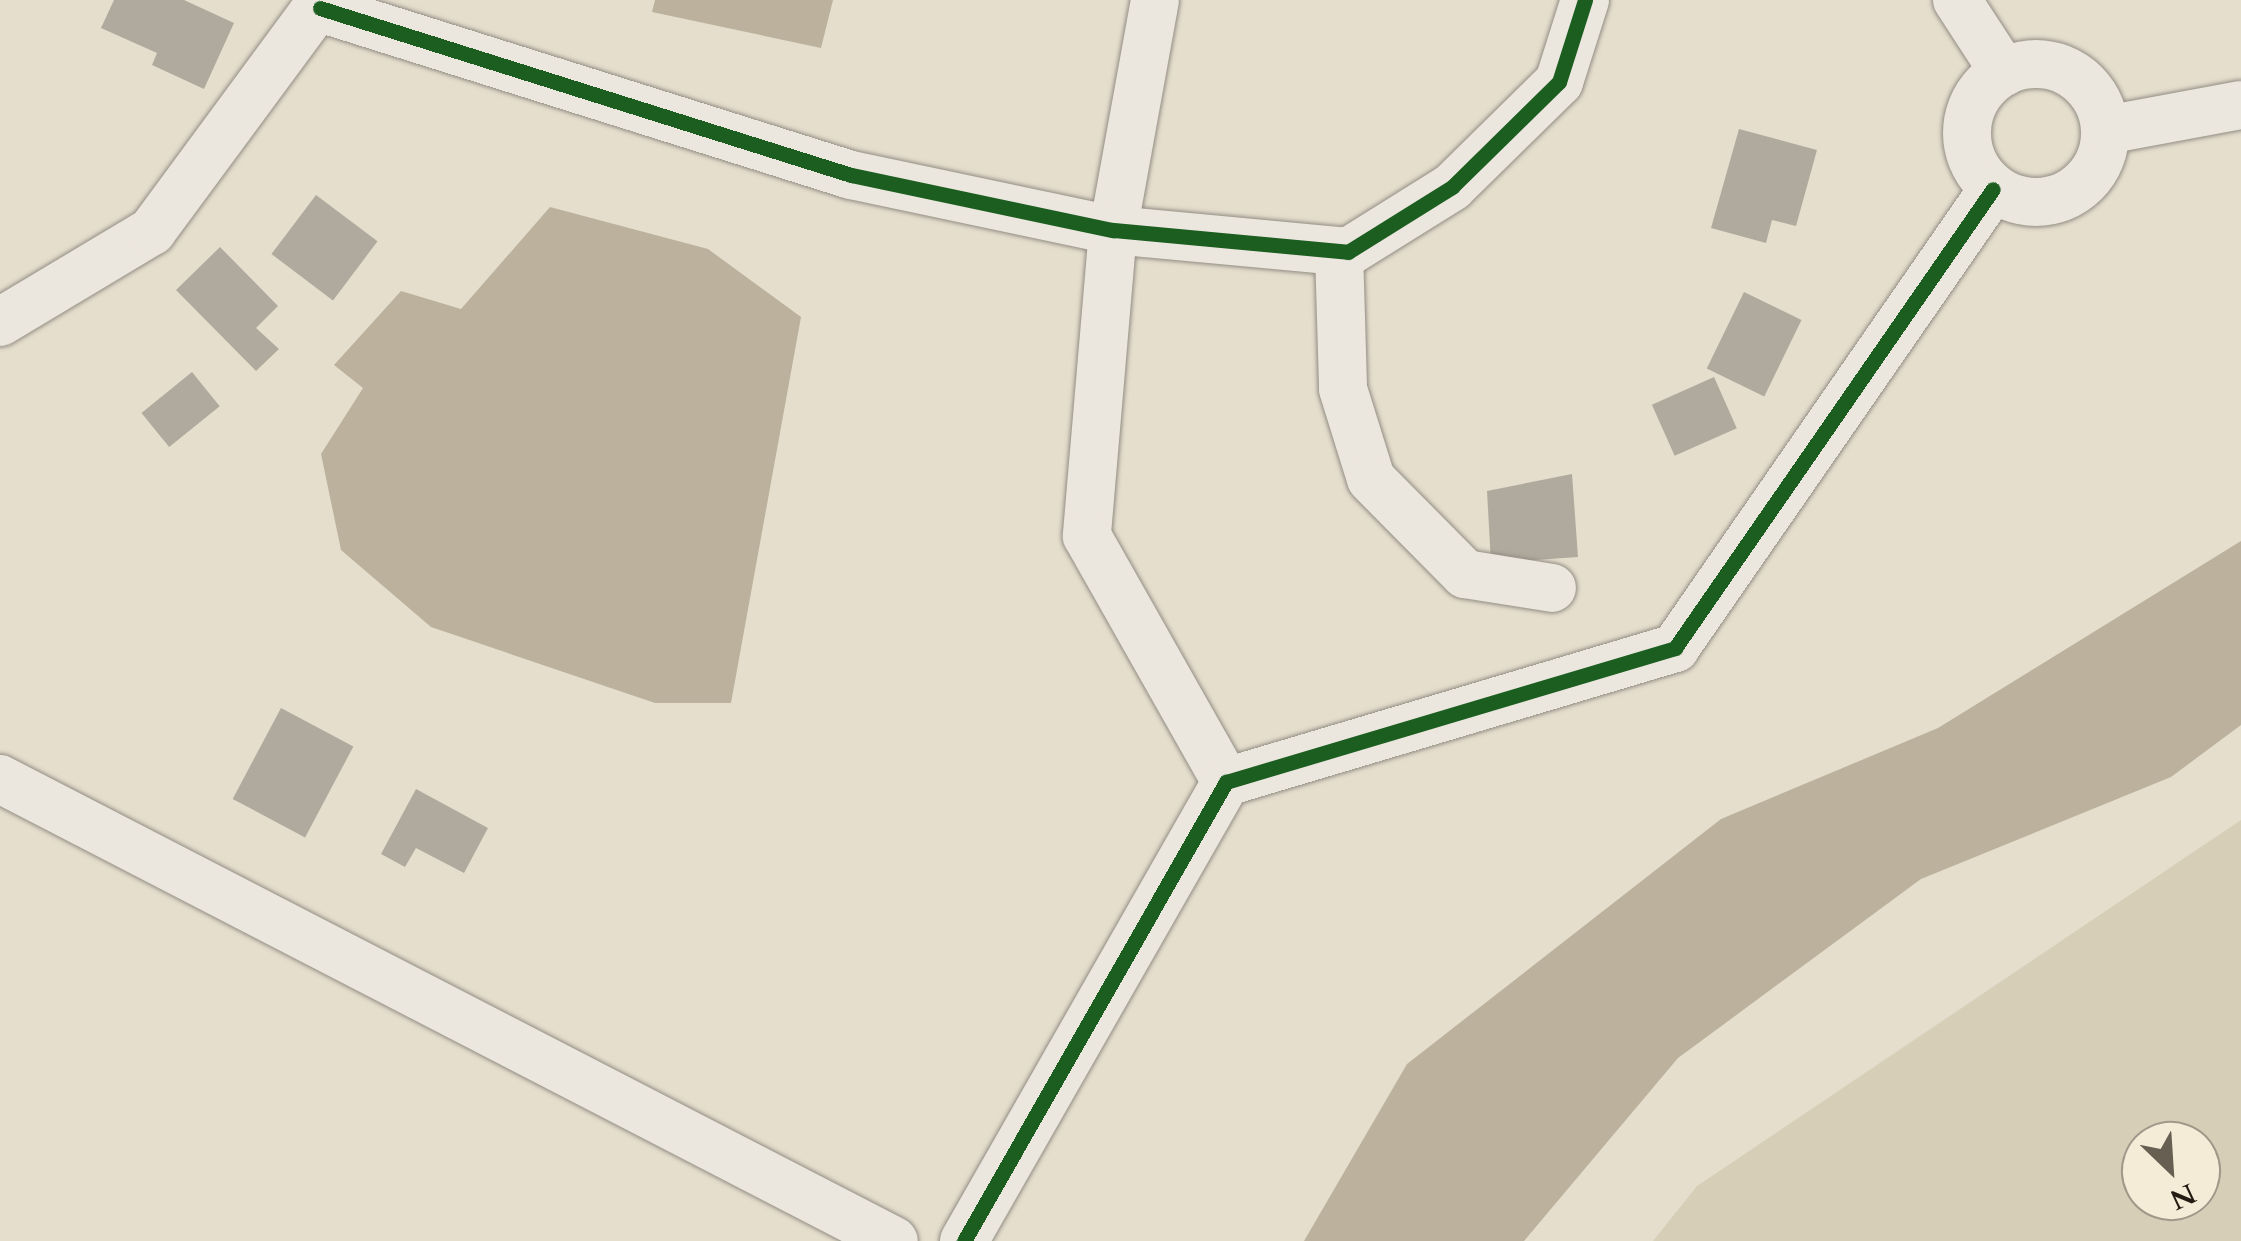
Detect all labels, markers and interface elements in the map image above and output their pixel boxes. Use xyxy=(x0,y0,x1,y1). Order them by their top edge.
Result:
north arrow xyxy=(2121,1121,2221,1221)
text: N xyxy=(2164,1174,2202,1219)

